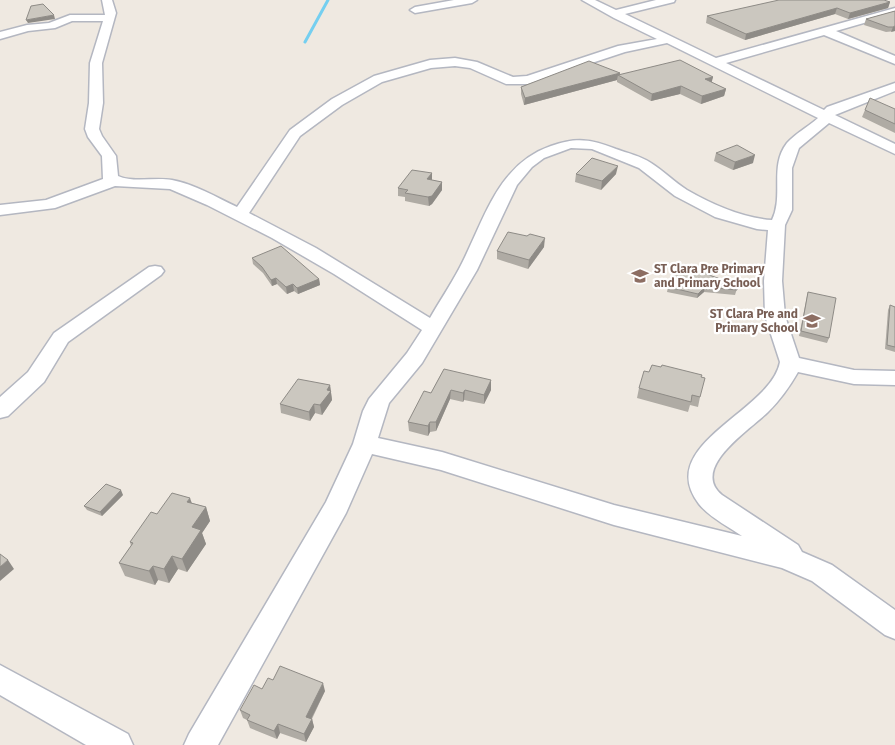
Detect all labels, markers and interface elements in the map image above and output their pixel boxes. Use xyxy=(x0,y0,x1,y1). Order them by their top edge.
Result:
place label: ST Clara Pre Primary and Primary School xyxy=(654,262,765,290)
school or university icon: ST Clara Pre Primary and Primary School xyxy=(630,266,650,286)
place label: ST Clara Pre and Primary School xyxy=(710,307,798,335)
school or university icon: ST Clara Pre and Primary School xyxy=(802,311,822,331)

